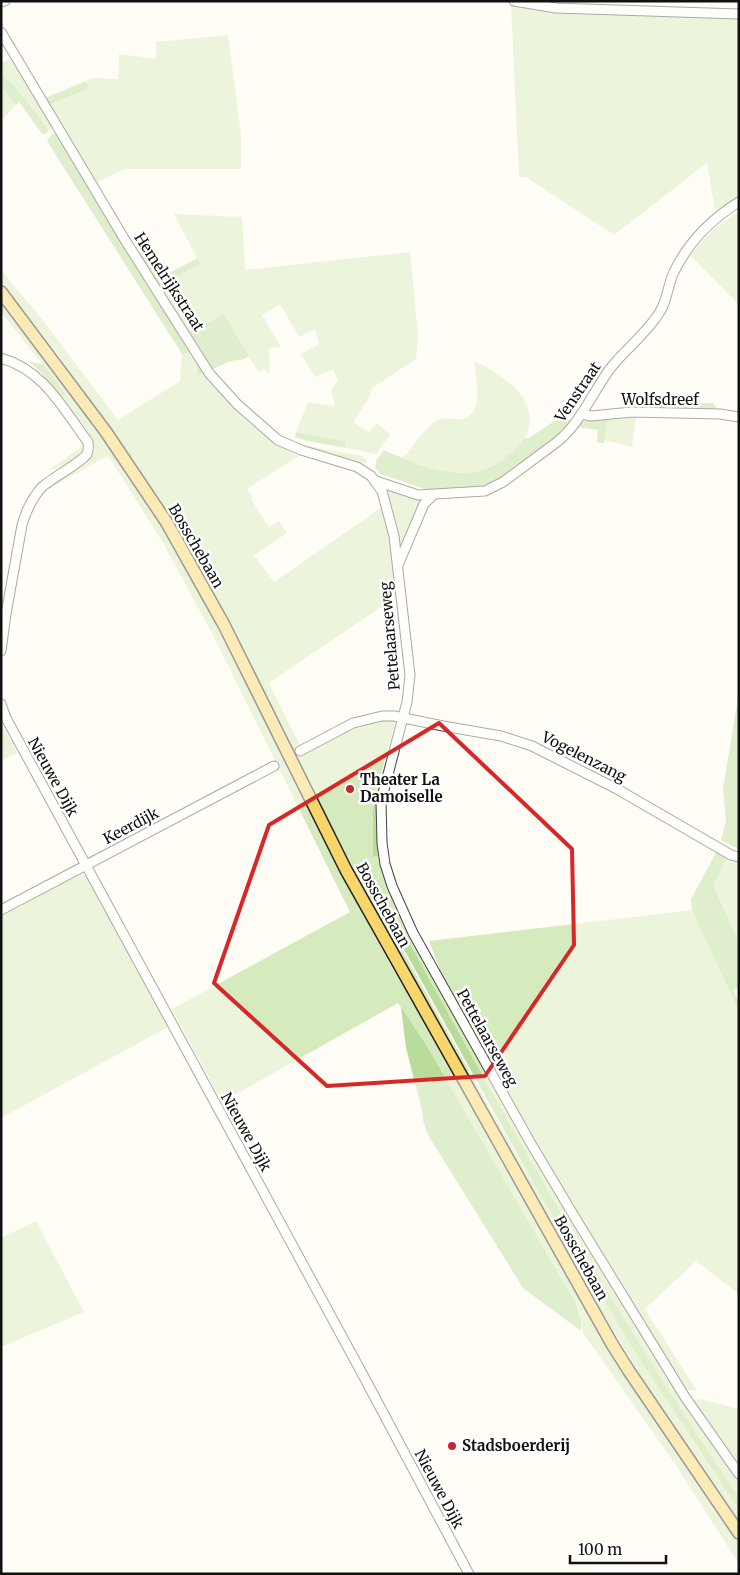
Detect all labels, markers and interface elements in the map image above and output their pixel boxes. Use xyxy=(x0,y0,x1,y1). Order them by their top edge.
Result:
street label: Hemelrijkstraat xyxy=(130,229,208,335)
street label: Venstraat xyxy=(550,358,605,426)
street label: Wolfsdreef xyxy=(620,390,700,409)
street label: Bosschebaan xyxy=(165,500,228,591)
street label: Pettelaarseweg xyxy=(375,581,404,691)
street label: Vogelenzang xyxy=(538,727,630,786)
street label: Nieuwe Dijk xyxy=(24,734,83,820)
place label: Theater La Damoiselle xyxy=(360,770,443,806)
marker: Theater La Damoiselle xyxy=(344,783,356,795)
street label: Keerdijk xyxy=(100,803,162,848)
street label: Bosschebaan xyxy=(352,859,415,951)
street label: Pettelaarseweg xyxy=(453,986,522,1090)
street label: Nieuwe Dijk xyxy=(217,1089,276,1175)
street label: Bosschebaan xyxy=(550,1212,613,1304)
place label: Stadsboerderij xyxy=(462,1436,570,1455)
marker: Stadsboerderij xyxy=(446,1440,458,1452)
street label: Nieuwe Dijk xyxy=(411,1446,468,1532)
scale bar xyxy=(570,1532,666,1564)
text: 100 m xyxy=(578,1540,622,1559)

